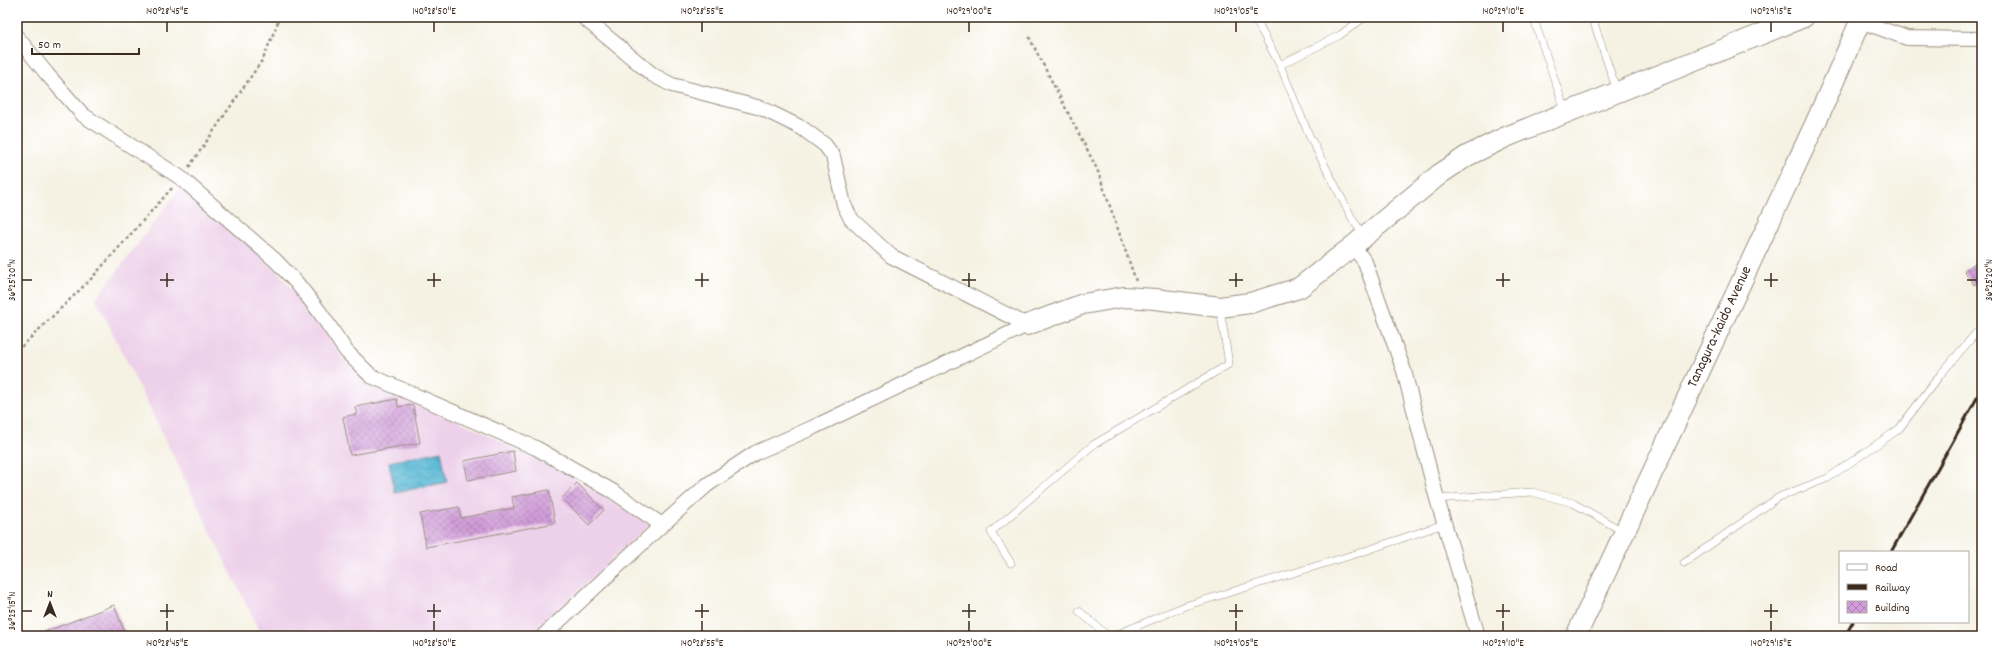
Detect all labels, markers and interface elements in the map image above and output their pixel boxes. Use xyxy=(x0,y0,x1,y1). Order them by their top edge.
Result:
text: 140°28'45"E xyxy=(146,5,189,19)
text: 140°28'50"E xyxy=(412,5,456,19)
text: 140°28'55"E xyxy=(681,5,724,19)
text: 140°29'00"E xyxy=(947,5,992,19)
text: 140°29'05"E xyxy=(1214,5,1259,19)
text: 140°29'10"E xyxy=(1482,5,1524,19)
text: 140°29'15"E xyxy=(1751,5,1792,19)
scale bar xyxy=(32,30,139,56)
text: 50 m xyxy=(38,37,61,54)
text: 36°25'20"N xyxy=(6,259,20,301)
text: 36°25'20"N xyxy=(1983,259,1997,301)
street label: Tanagura-kaido Avenue xyxy=(1682,262,1758,392)
legend xyxy=(1839,551,1969,623)
text: Road xyxy=(1875,560,1897,577)
text: Railway xyxy=(1875,580,1911,597)
north arrow xyxy=(30,583,70,623)
text: N xyxy=(47,587,53,603)
text: 36°25'15"N xyxy=(6,592,20,630)
text: Building xyxy=(1875,600,1910,617)
text: 140°28'45"E xyxy=(146,637,189,651)
text: 140°28'50"E xyxy=(412,637,456,651)
text: 140°28'55"E xyxy=(681,637,724,651)
text: 140°29'00"E xyxy=(947,637,992,651)
text: 140°29'05"E xyxy=(1214,637,1259,651)
text: 140°29'10"E xyxy=(1482,637,1524,651)
text: 140°29'15"E xyxy=(1751,637,1792,651)

